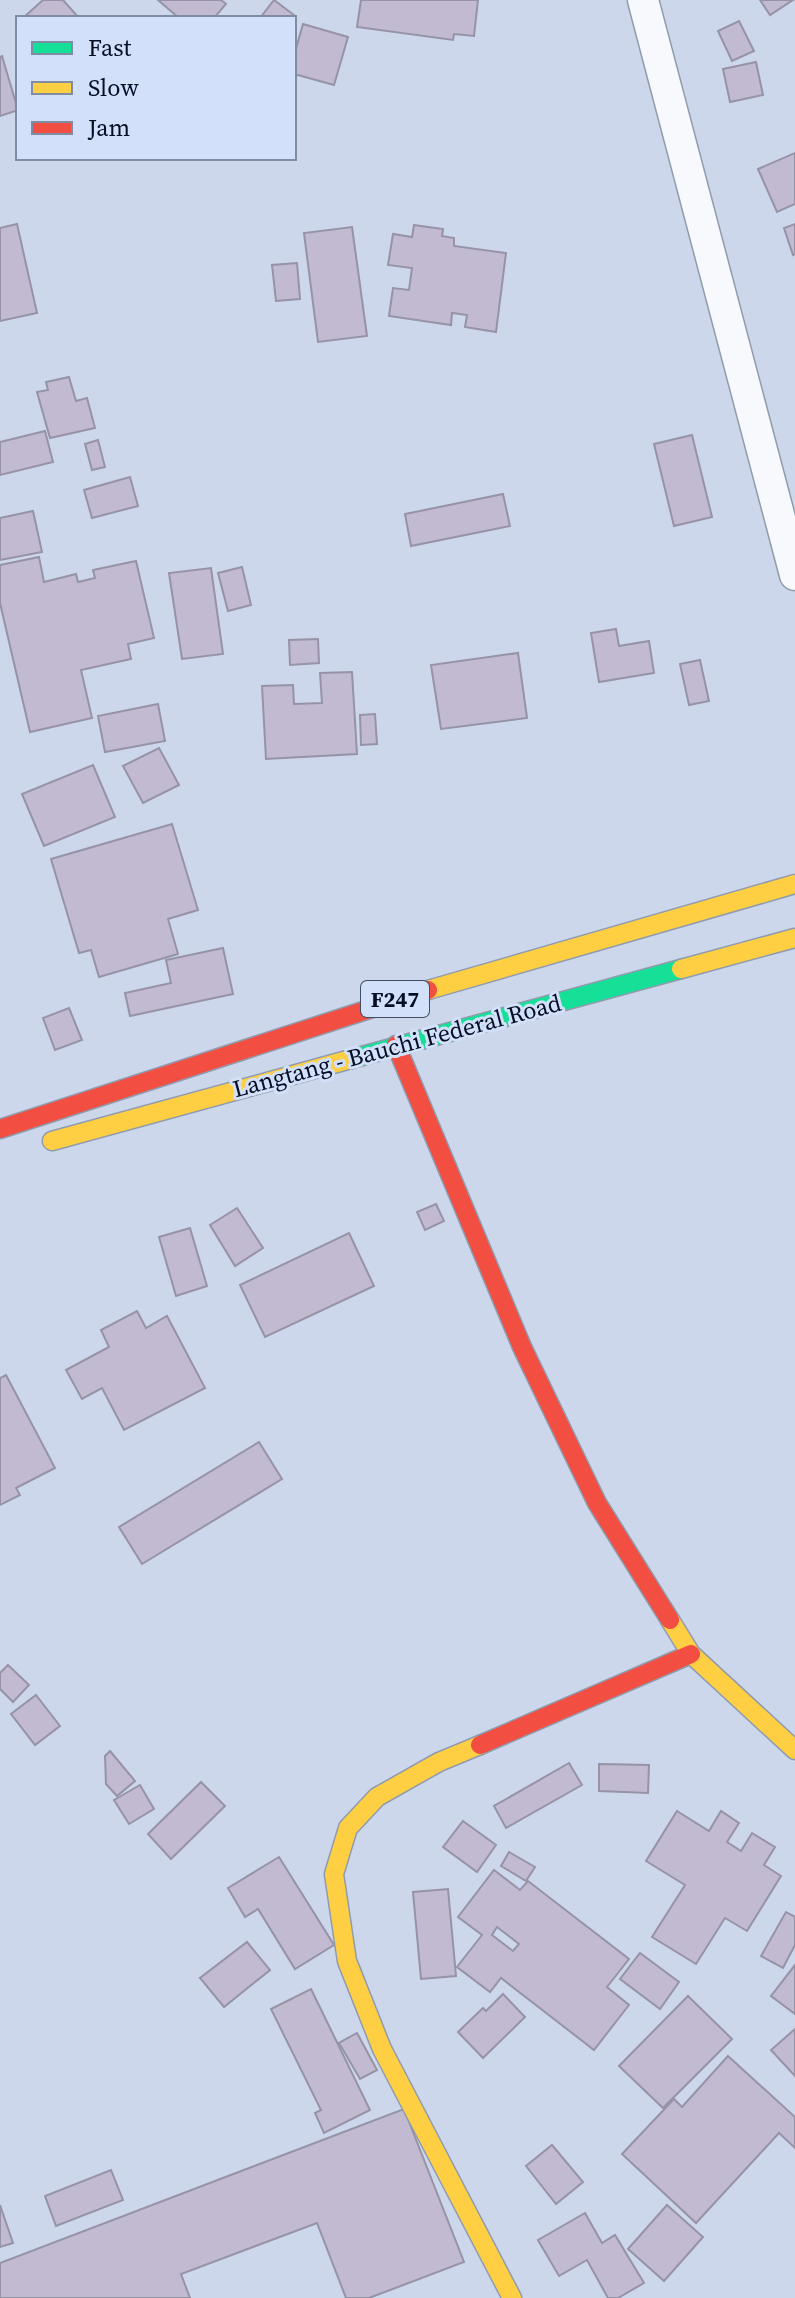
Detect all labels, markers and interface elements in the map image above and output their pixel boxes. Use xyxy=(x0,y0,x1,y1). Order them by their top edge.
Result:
legend xyxy=(16,16,296,160)
text: Fast xyxy=(88,31,132,64)
text: Slow xyxy=(88,71,139,104)
text: Jam xyxy=(87,111,130,144)
road number: F247 xyxy=(361,981,429,1017)
street label: Langtang - Bauchi Federal Road xyxy=(229,986,565,1105)

